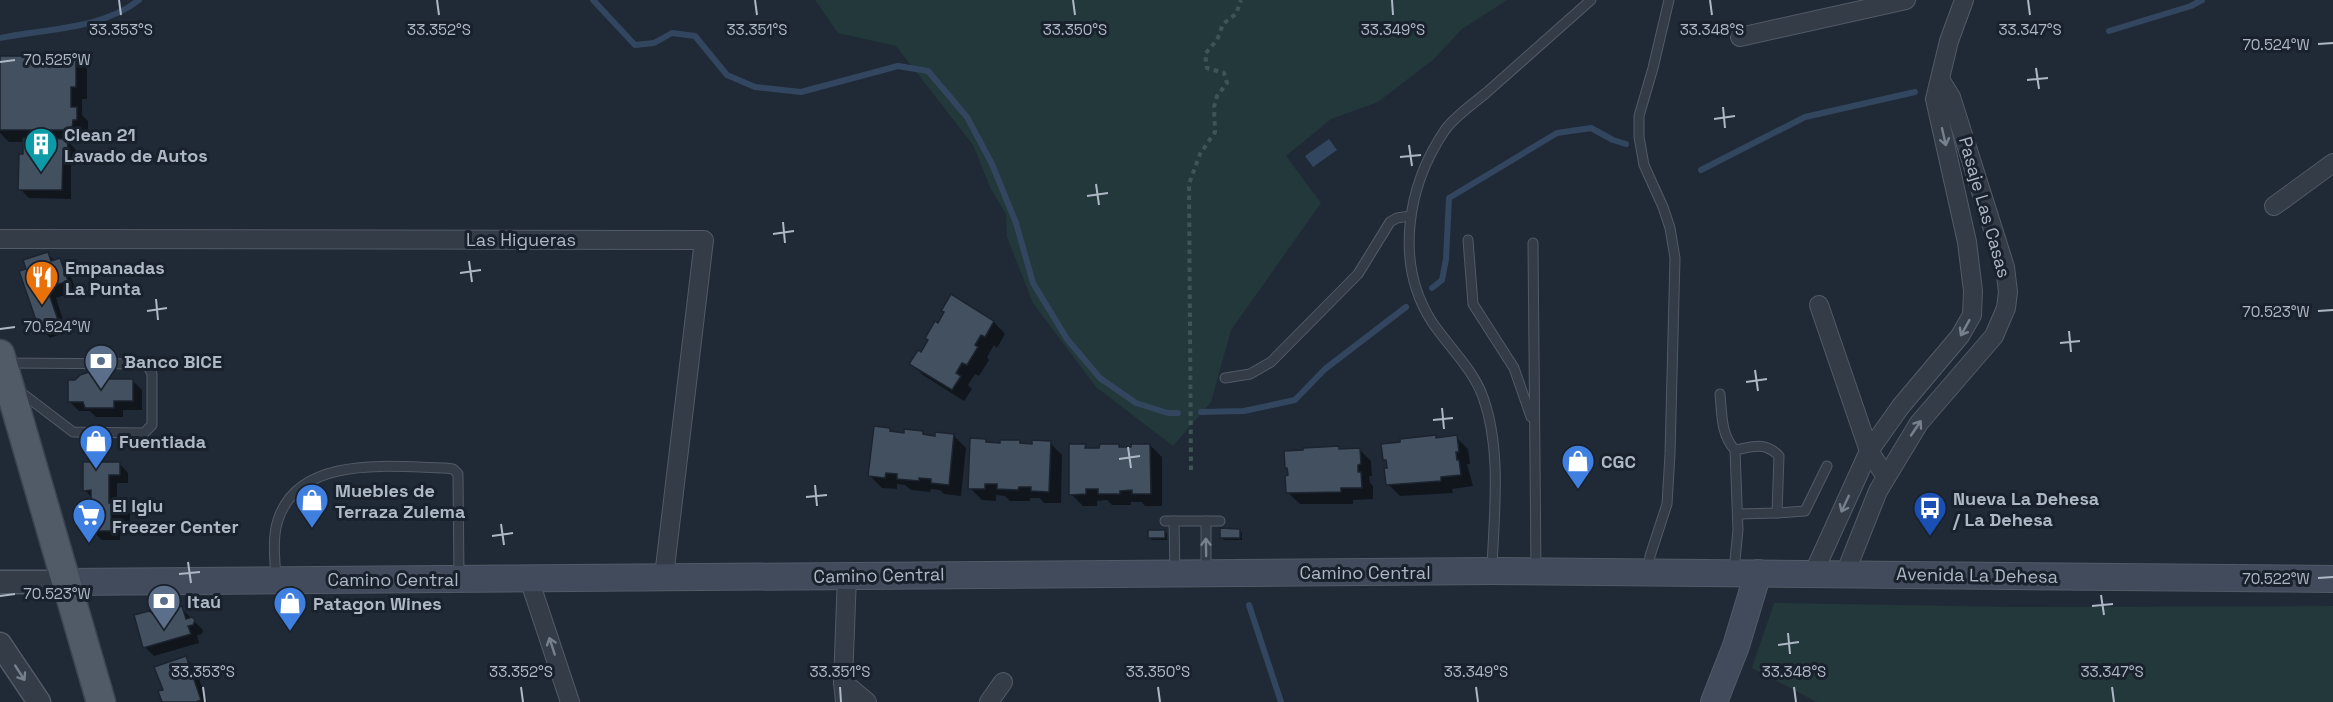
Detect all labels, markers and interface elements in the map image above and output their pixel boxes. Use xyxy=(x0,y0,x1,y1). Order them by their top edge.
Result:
text: 33.353°S xyxy=(89,20,153,39)
text: 33.352°S xyxy=(407,20,471,39)
text: 33.351°S xyxy=(727,20,787,39)
text: 33.350°S xyxy=(1043,20,1107,39)
text: 33.349°S xyxy=(1361,20,1425,39)
text: 33.348°S xyxy=(1680,20,1744,39)
text: 33.347°S xyxy=(1998,20,2062,39)
text: 70.524°W xyxy=(2242,35,2310,54)
text: 70.525°W xyxy=(23,50,91,69)
place label: Clean 21 Lavado de Autos xyxy=(64,123,208,167)
building icon: Clean 21 Lavado de Autos xyxy=(23,126,59,173)
one-way arrow xyxy=(1939,128,1951,147)
street label: Pasaje Las Casas xyxy=(1954,134,2016,280)
street label: Las Higueras xyxy=(466,228,576,251)
place label: Empanadas La Punta xyxy=(65,256,165,300)
restaurant icon: Empanadas La Punta xyxy=(24,259,60,306)
text: 70.523°W xyxy=(2242,302,2310,321)
text: 70.524°W xyxy=(23,317,91,336)
one-way arrow xyxy=(1959,319,1971,336)
bank icon: Banco BICE xyxy=(83,343,119,390)
place label: Banco BICE xyxy=(124,350,222,373)
one-way arrow xyxy=(1910,419,1923,436)
shop icon: Fuentiada xyxy=(78,423,114,470)
place label: Fuentiada xyxy=(119,430,207,453)
shop icon: CGC xyxy=(1560,443,1596,490)
place label: CGC xyxy=(1601,450,1636,473)
place label: Muebles de Terraza Zulema xyxy=(335,479,466,523)
shop icon: Muebles de Terraza Zulema xyxy=(294,482,330,529)
place label: Nueva La Dehesa / La Dehesa xyxy=(1952,487,2100,531)
bus stop icon: Nueva La Dehesa / La Dehesa xyxy=(1912,490,1948,537)
place label: El Iglu Freezer Center xyxy=(112,494,239,538)
one-way arrow xyxy=(1838,495,1850,513)
supermarket icon: El Iglu Freezer Center xyxy=(71,497,107,544)
one-way arrow xyxy=(1200,537,1212,557)
street label: Camino Central xyxy=(1299,561,1431,584)
street label: Camino Central xyxy=(813,562,945,588)
street label: Avenida La Dehesa xyxy=(1896,562,2058,588)
street label: Camino Central xyxy=(327,568,459,591)
text: 70.522°W xyxy=(2242,569,2310,588)
bank icon: Itaú xyxy=(146,583,182,630)
text: 70.523°W xyxy=(23,584,91,603)
shop icon: Patagon Wines xyxy=(272,585,308,632)
place label: Itaú xyxy=(187,590,221,613)
place label: Patagon Wines xyxy=(313,592,442,615)
one-way arrow xyxy=(545,638,556,656)
text: 33.353°S xyxy=(171,662,235,681)
text: 33.352°S xyxy=(489,662,553,681)
text: 33.351°S xyxy=(810,662,870,681)
text: 33.350°S xyxy=(1126,662,1190,681)
text: 33.349°S xyxy=(1444,662,1508,681)
text: 33.348°S xyxy=(1762,662,1826,681)
text: 33.347°S xyxy=(2080,662,2144,681)
one-way arrow xyxy=(14,664,26,680)

